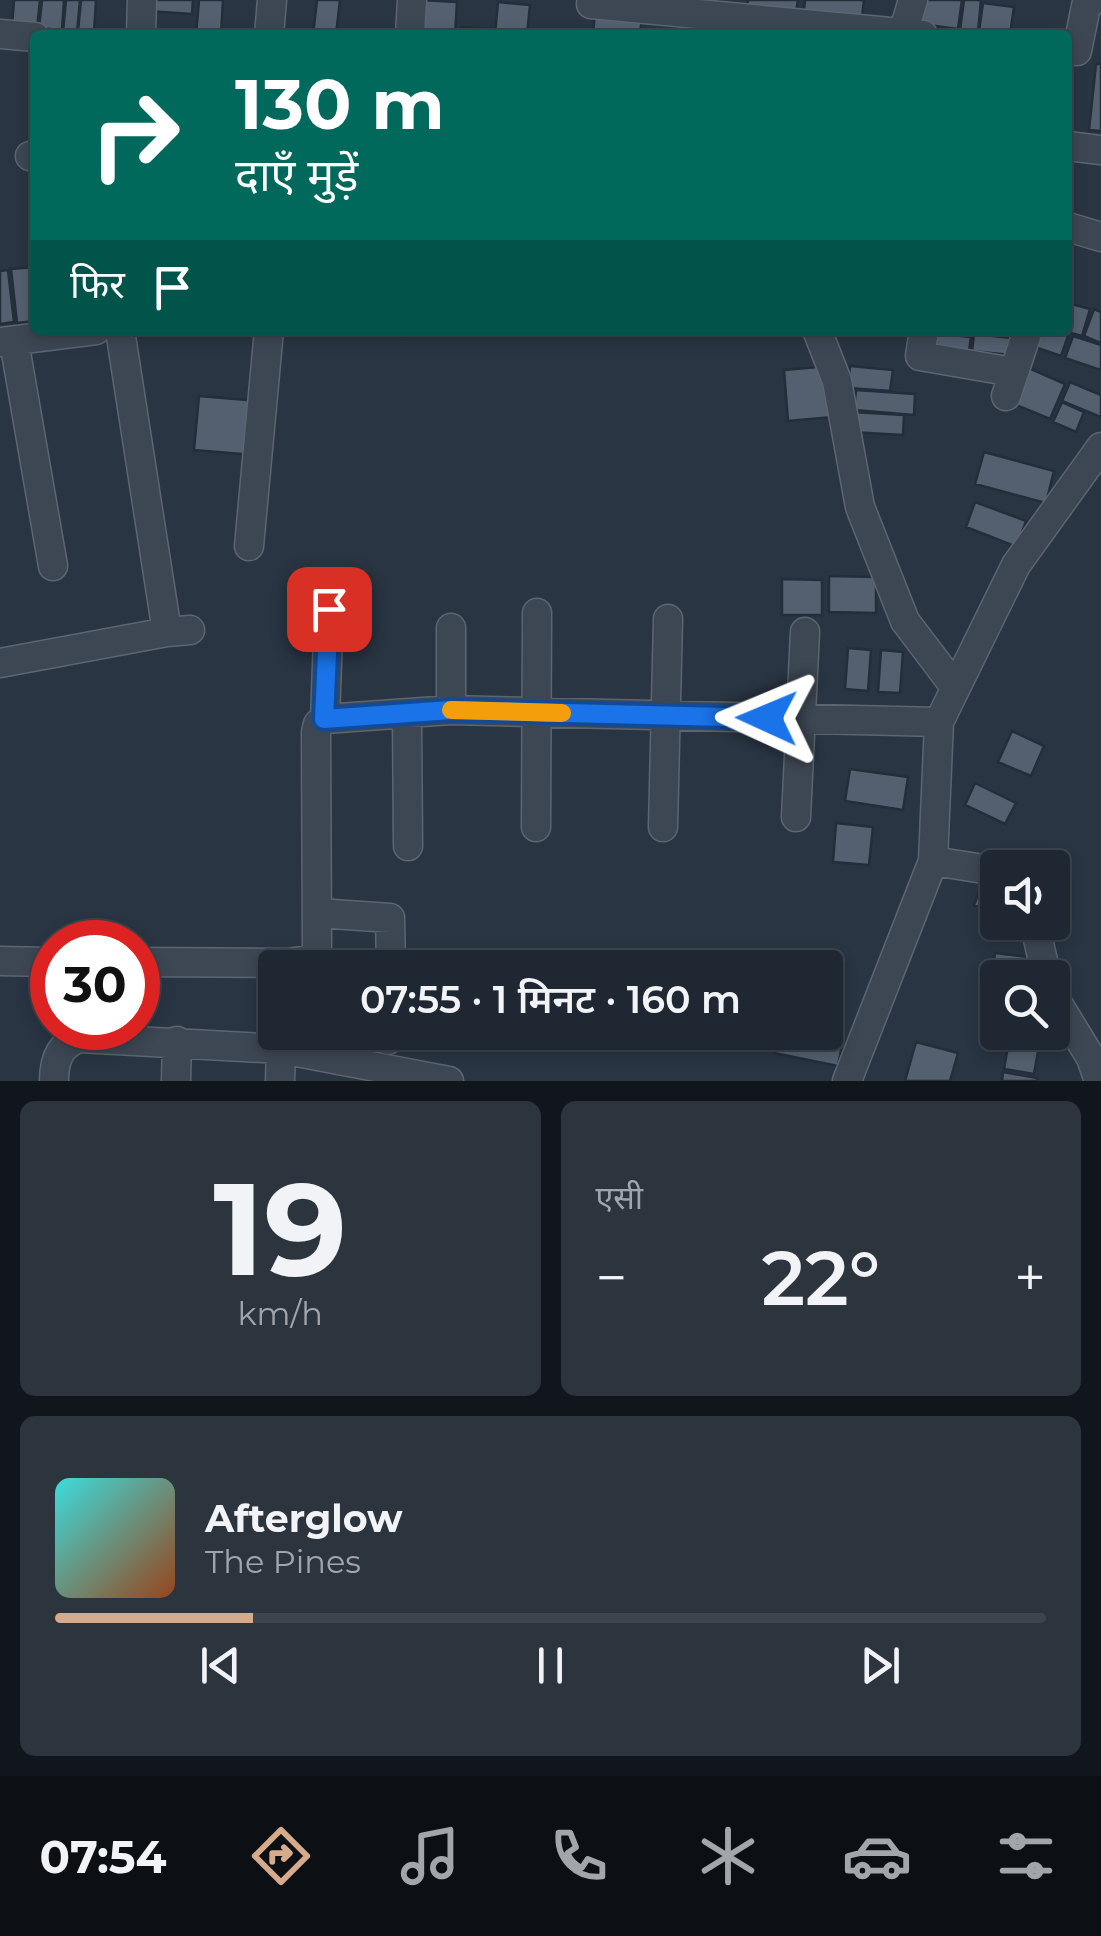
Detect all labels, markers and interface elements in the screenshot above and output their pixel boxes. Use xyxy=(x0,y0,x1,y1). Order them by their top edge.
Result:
text: 130 m xyxy=(235,61,445,147)
icon: right xyxy=(70,70,200,200)
text: दाएँ मुड़ें xyxy=(235,147,358,202)
icon: arrive xyxy=(145,260,200,315)
text: फिर xyxy=(70,261,125,308)
pin xyxy=(287,567,372,652)
icon: arrive xyxy=(302,582,357,637)
position arrow xyxy=(715,666,819,770)
map controls xyxy=(980,850,1070,1050)
button: sound xyxy=(980,850,1070,940)
speed limit sign: 30 xyxy=(30,920,160,1050)
button: search xyxy=(980,960,1070,1050)
text: 07:55 · 1 मिनट · 160 m xyxy=(360,976,741,1023)
text: 19 xyxy=(213,1149,347,1308)
text: एसी xyxy=(596,1178,643,1217)
text: 22° xyxy=(761,1232,880,1324)
text: − xyxy=(596,1244,627,1311)
text: + xyxy=(1014,1244,1046,1311)
text: km/h xyxy=(238,1294,323,1333)
text: Afterglow xyxy=(205,1495,403,1542)
text: The Pines xyxy=(205,1542,361,1581)
icon: previous xyxy=(193,1638,248,1693)
icon: pause xyxy=(523,1638,578,1693)
icon: next xyxy=(853,1638,908,1693)
icon: directions xyxy=(246,1821,316,1891)
icon: music xyxy=(395,1821,465,1891)
icon: phone xyxy=(544,1821,614,1891)
icon: climate xyxy=(693,1821,763,1891)
icon: car xyxy=(842,1821,912,1891)
icon: filters xyxy=(991,1821,1061,1891)
text: 07:54 xyxy=(40,1829,167,1884)

